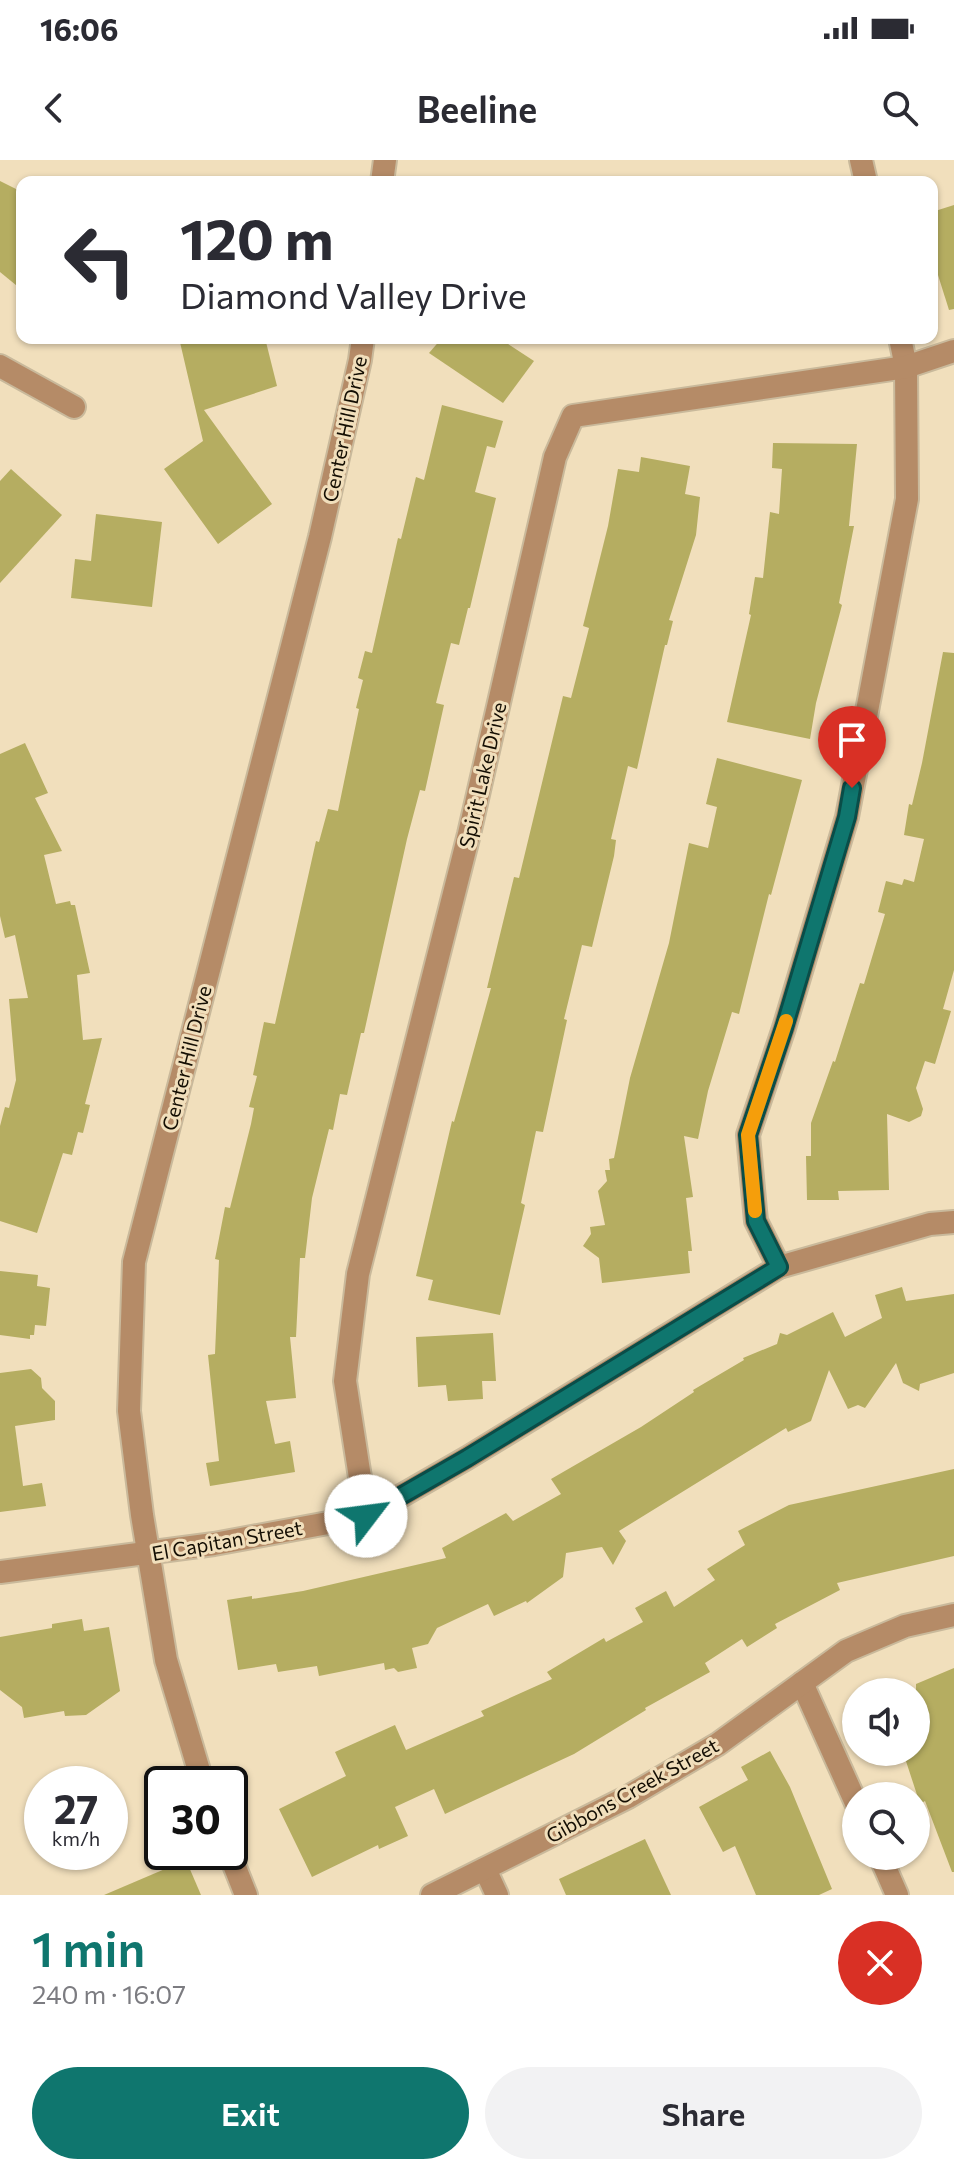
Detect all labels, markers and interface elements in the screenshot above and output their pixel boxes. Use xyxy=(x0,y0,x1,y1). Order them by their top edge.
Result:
text: 16:06 xyxy=(40,10,118,47)
icon: back xyxy=(32,86,76,130)
text: Beeline xyxy=(417,86,537,130)
icon: search xyxy=(878,86,922,130)
text: 120 m xyxy=(180,203,334,272)
icon: left xyxy=(48,208,152,312)
text: Diamond Valley Drive xyxy=(180,272,527,316)
street label: Center Hill Drive xyxy=(317,354,371,504)
street label: Spirit Lake Drive xyxy=(454,700,510,850)
pin xyxy=(818,706,886,788)
icon: arrive xyxy=(830,718,874,762)
street label: Center Hill Drive xyxy=(156,983,216,1133)
position arrow xyxy=(324,1474,408,1558)
street label: El Capitan Street xyxy=(150,1515,304,1565)
map controls xyxy=(842,1678,930,1870)
button: sound xyxy=(842,1678,930,1766)
street label: Gibbons Creek Street xyxy=(542,1733,722,1847)
speed limit sign: 30 xyxy=(144,1766,248,1870)
button: search xyxy=(842,1782,930,1870)
text: 27 xyxy=(54,1783,98,1832)
text: km/h xyxy=(52,1826,100,1850)
text: 1 min xyxy=(32,1918,145,1977)
button: close xyxy=(838,1921,922,2005)
text: 240 m · 16:07 xyxy=(32,1978,186,2009)
button: Exit xyxy=(32,2067,469,2159)
button: Share xyxy=(485,2067,922,2159)

